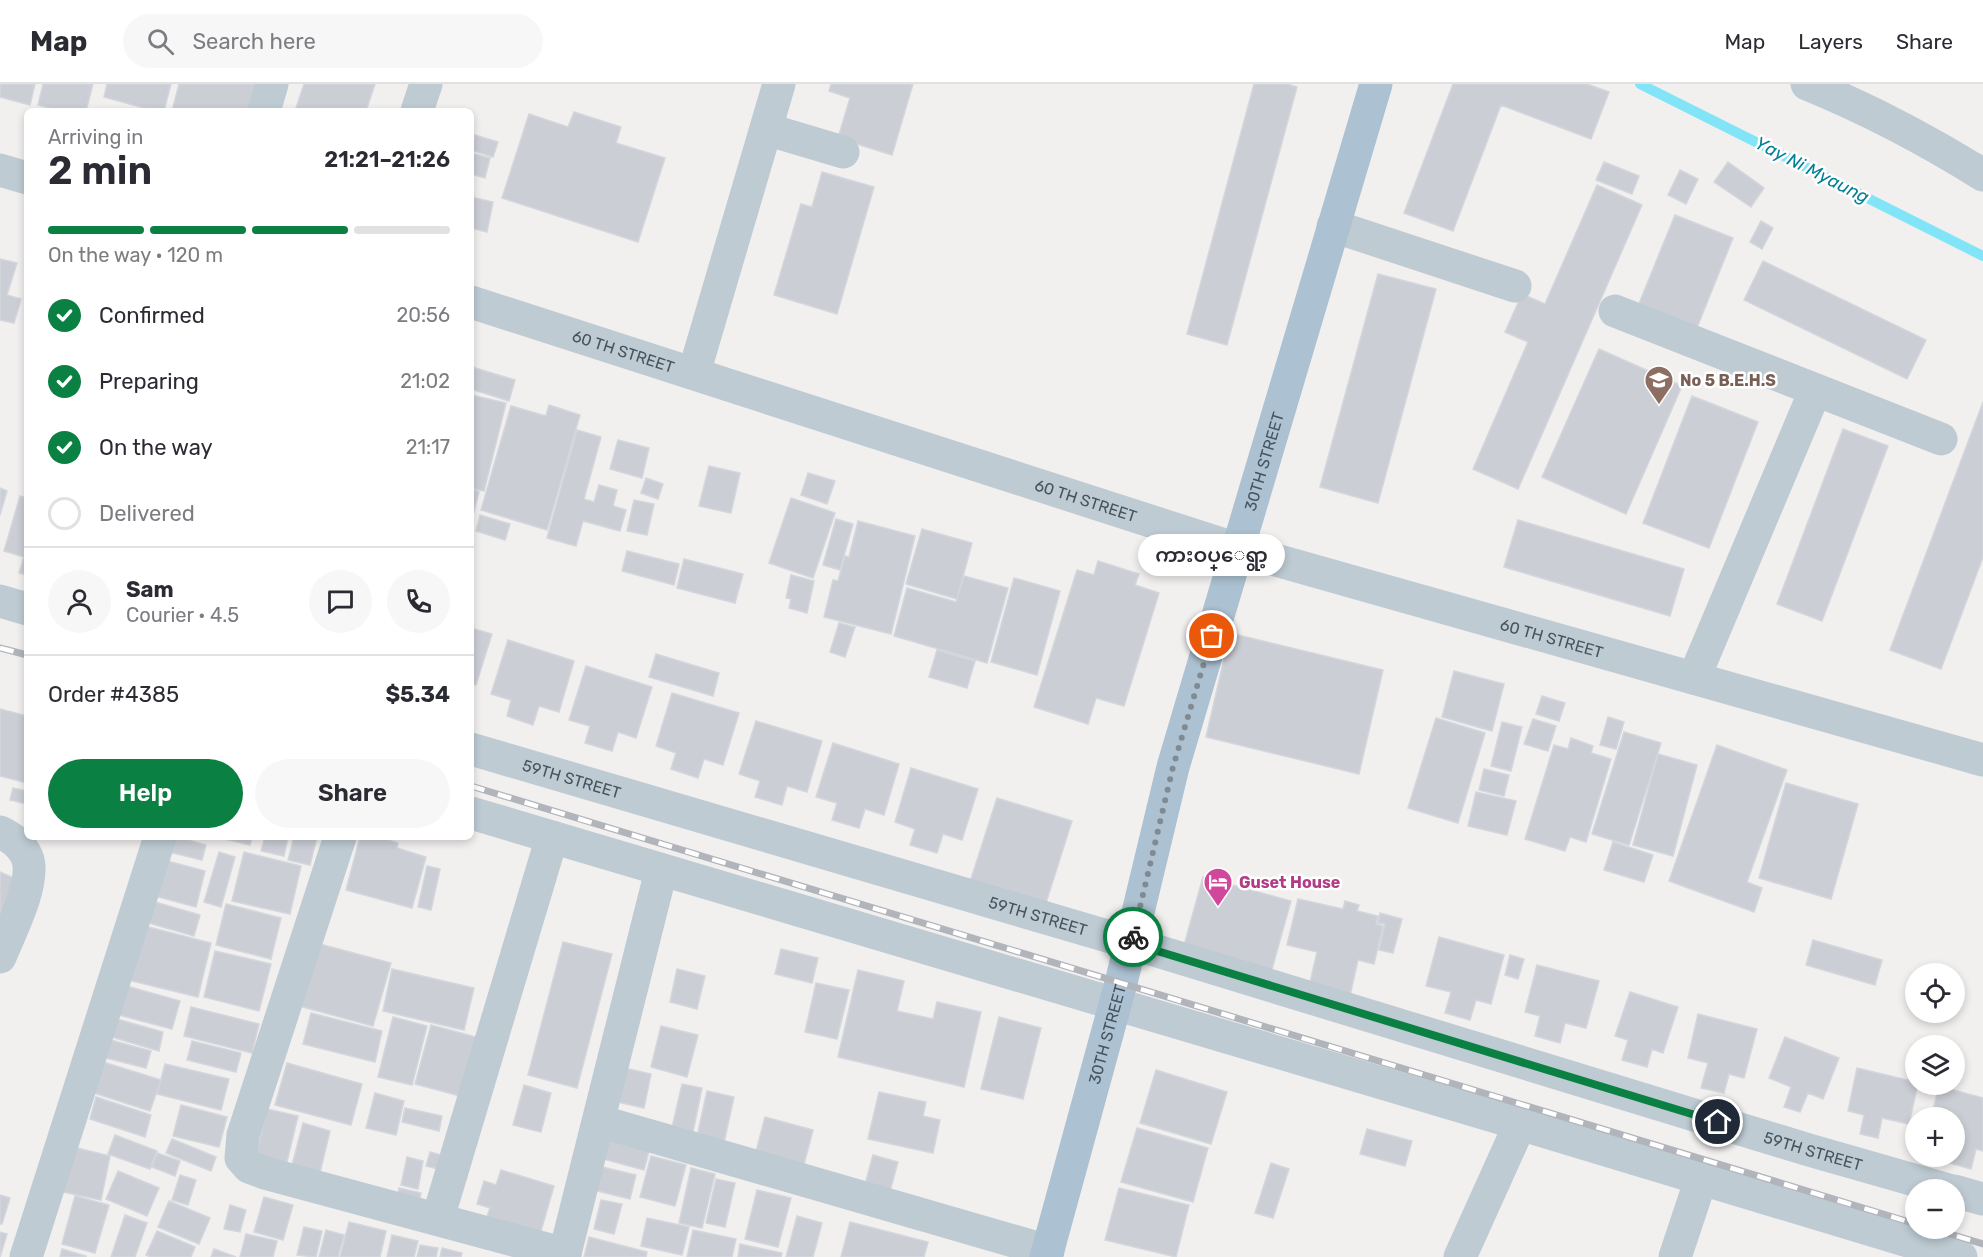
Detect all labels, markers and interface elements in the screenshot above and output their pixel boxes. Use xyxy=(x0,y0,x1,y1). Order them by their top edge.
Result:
search box xyxy=(123,14,543,68)
text: Map xyxy=(30,25,87,58)
icon: search xyxy=(144,25,177,58)
text: Search here xyxy=(192,28,316,55)
text: Map xyxy=(1724,29,1765,54)
text: Layers xyxy=(1798,29,1863,54)
text: Share xyxy=(1896,29,1953,54)
text: Arriving in xyxy=(48,125,143,149)
water label: Yay Ni Myaung xyxy=(1751,132,1873,208)
text: 21:21–21:26 xyxy=(324,146,450,173)
text: 2 min xyxy=(48,148,152,194)
text: On the way · 120 m xyxy=(48,243,223,267)
icon: check xyxy=(48,299,81,332)
text: Confirmed xyxy=(99,302,205,329)
text: 20:56 xyxy=(397,303,450,327)
street label: 60 TH STREET xyxy=(570,326,677,377)
school or university icon: No 5 B.E.H.S xyxy=(1643,364,1675,406)
icon: check xyxy=(48,365,81,398)
text: Preparing xyxy=(99,368,199,395)
text: 21:02 xyxy=(400,369,450,393)
place label: No 5 B.E.H.S xyxy=(1680,371,1776,390)
street label: 30TH STREET xyxy=(1241,410,1288,513)
icon: check xyxy=(48,431,81,464)
text: On the way xyxy=(99,434,213,461)
text: 21:17 xyxy=(406,435,450,459)
street label: 60 TH STREET xyxy=(1032,475,1139,526)
text: Delivered xyxy=(99,500,195,527)
callout: ကားဝပ္ေရွာ့ xyxy=(1138,534,1286,576)
text: ကားဝပ္ေရွာ့ xyxy=(1155,543,1268,567)
button: person xyxy=(48,570,111,633)
button: chat xyxy=(309,570,372,633)
button: phone xyxy=(387,570,450,633)
text: Sam xyxy=(126,576,174,603)
text: Courier · 4.5 xyxy=(126,603,239,627)
pin xyxy=(1186,610,1237,661)
street label: 60 TH STREET xyxy=(1498,615,1605,662)
icon: bag xyxy=(1195,619,1228,652)
text: Order #4385 xyxy=(48,681,179,708)
text: $5.34 xyxy=(385,681,450,708)
street label: 59TH STREET xyxy=(520,756,623,803)
button: Help xyxy=(48,759,243,828)
button: Share xyxy=(255,759,450,828)
hotel icon: Guset House xyxy=(1202,866,1234,908)
place label: Guset House xyxy=(1239,873,1340,892)
street label: 59TH STREET xyxy=(986,893,1089,940)
courier xyxy=(1103,907,1163,967)
icon: bike xyxy=(1117,921,1150,954)
map controls xyxy=(1905,963,1965,1239)
button: locate xyxy=(1905,963,1965,1023)
street label: 30TH STREET xyxy=(1085,982,1130,1086)
button: layers xyxy=(1905,1035,1965,1095)
pin xyxy=(1692,1096,1743,1147)
icon: home xyxy=(1701,1105,1734,1138)
button: + xyxy=(1905,1107,1965,1167)
street label: 59TH STREET xyxy=(1761,1128,1864,1175)
button: − xyxy=(1905,1179,1965,1239)

